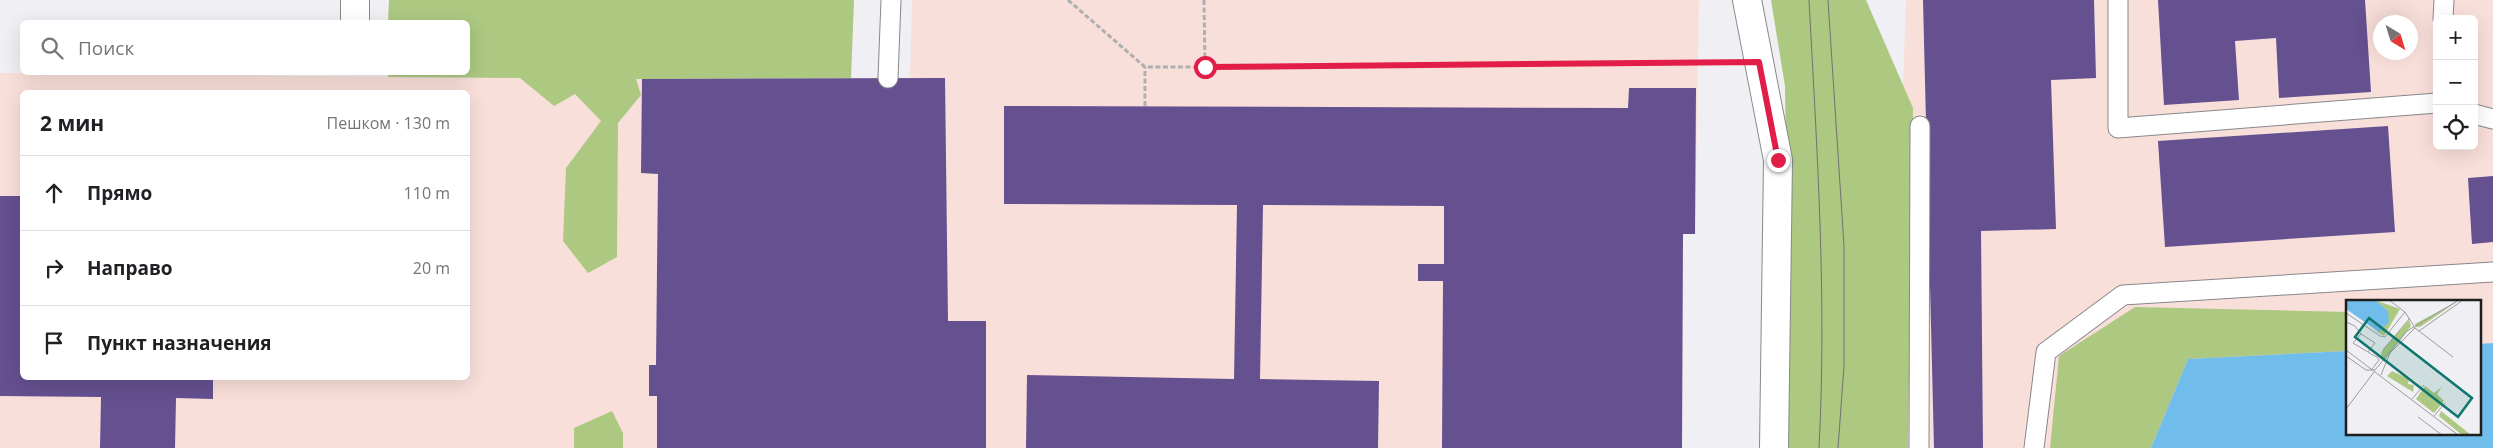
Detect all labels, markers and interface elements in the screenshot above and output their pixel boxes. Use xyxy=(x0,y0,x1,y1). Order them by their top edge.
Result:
north arrow xyxy=(2373,15,2418,60)
map controls xyxy=(2433,15,2478,150)
button: + xyxy=(2433,15,2478,60)
search box xyxy=(20,20,470,75)
icon: search xyxy=(38,34,66,62)
text: Поиск xyxy=(78,35,134,61)
route start xyxy=(1194,56,1217,79)
button: − xyxy=(2433,60,2478,105)
button: locate xyxy=(2433,105,2478,150)
text: 2 мин xyxy=(40,109,104,137)
text: Пешком · 130 m xyxy=(327,112,450,134)
route end xyxy=(1767,149,1790,172)
icon: ahead xyxy=(40,179,68,207)
text: Прямо xyxy=(87,180,152,206)
text: 110 m xyxy=(404,182,450,204)
icon: right xyxy=(40,254,68,282)
text: Направо xyxy=(87,255,173,281)
text: 20 m xyxy=(413,257,450,279)
inset map xyxy=(2346,300,2480,436)
icon: arrive xyxy=(40,329,68,357)
text: Пункт назначения xyxy=(87,330,272,356)

